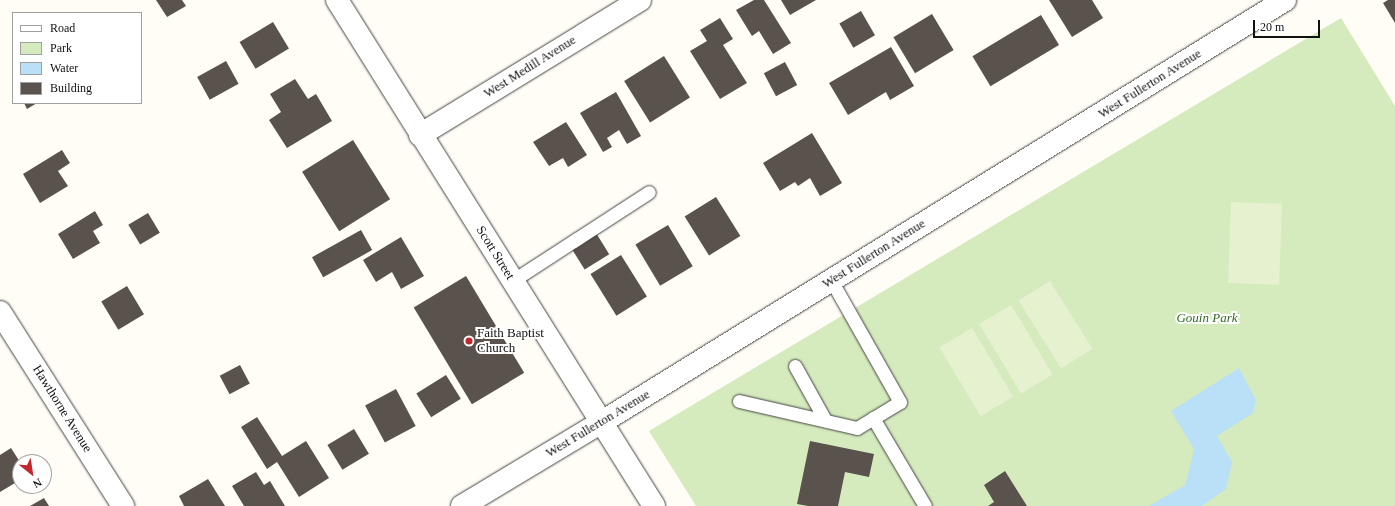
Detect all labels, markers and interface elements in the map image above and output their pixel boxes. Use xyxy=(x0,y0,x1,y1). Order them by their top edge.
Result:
legend xyxy=(12,12,142,104)
scale bar xyxy=(1255,12,1322,38)
text: 20 m xyxy=(1260,20,1284,34)
text: Road xyxy=(50,21,75,35)
street label: West Medill Avenue xyxy=(481,32,579,102)
text: Park xyxy=(50,41,72,55)
street label: West Fullerton Avenue xyxy=(1095,46,1205,122)
text: Water xyxy=(50,61,78,75)
text: Building xyxy=(50,81,92,95)
street label: West Fullerton Avenue xyxy=(819,216,929,292)
street label: Scott Street xyxy=(472,223,518,283)
park label: Gouin Park xyxy=(1176,310,1238,326)
place label: Faith Baptist Church xyxy=(477,326,544,357)
marker: Faith Baptist Church xyxy=(464,336,474,346)
street label: Hawthorne Avenue xyxy=(29,362,95,456)
street label: West Fullerton Avenue xyxy=(543,387,653,461)
north arrow xyxy=(12,454,52,494)
text: N xyxy=(31,476,44,491)

